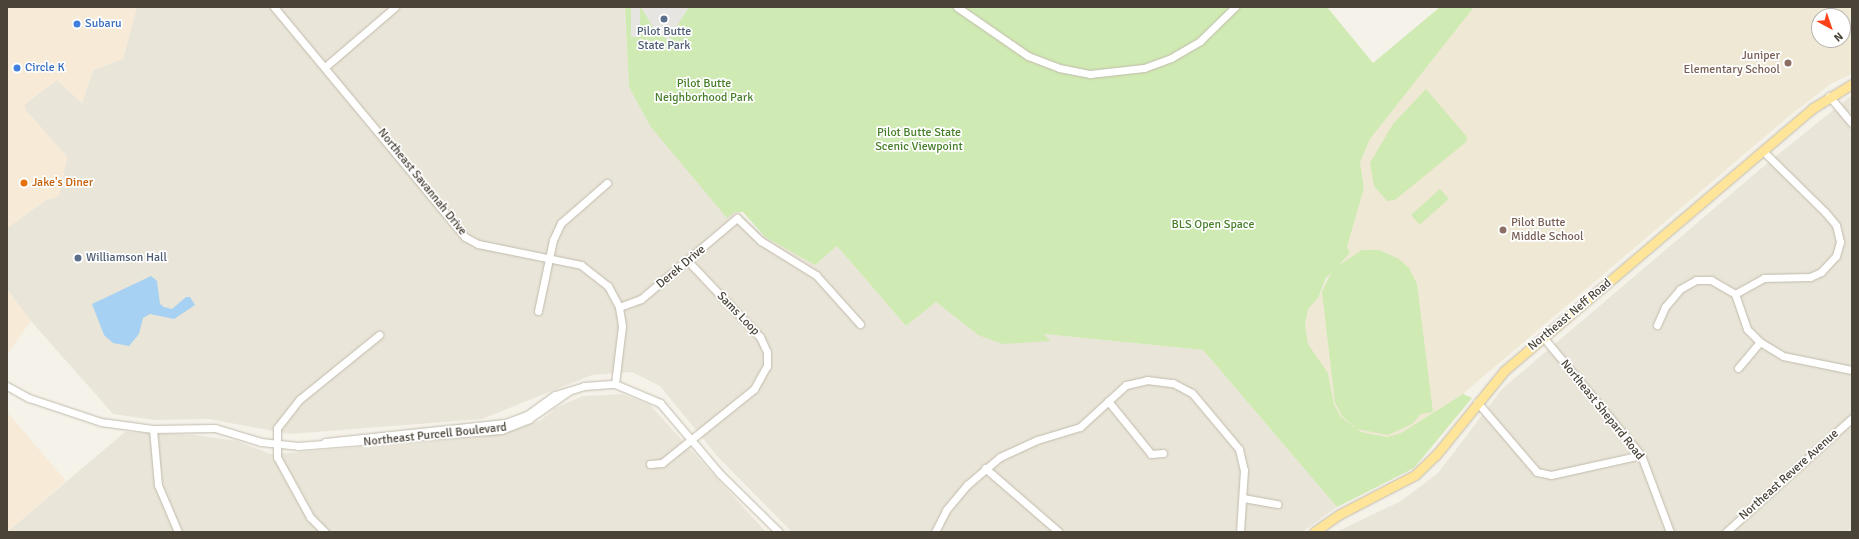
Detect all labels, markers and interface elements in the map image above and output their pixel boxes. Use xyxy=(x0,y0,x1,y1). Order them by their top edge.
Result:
north arrow xyxy=(1811,8,1851,48)
marker: Pilot Butte State Park xyxy=(659,14,669,24)
place label: Subaru xyxy=(85,17,122,31)
marker: Subaru xyxy=(72,19,82,29)
place label: Pilot Butte State Park xyxy=(637,25,691,53)
text: N xyxy=(1831,29,1846,44)
place label: Juniper Elementary School xyxy=(1684,49,1780,77)
marker: Juniper Elementary School xyxy=(1783,58,1793,68)
place label: Circle K xyxy=(25,61,65,75)
marker: Circle K xyxy=(12,63,22,73)
park label: Pilot Butte Neighborhood Park xyxy=(655,77,753,105)
street label: Northeast Savannah Drive xyxy=(374,126,470,238)
park label: Pilot Butte State Scenic Viewpoint xyxy=(875,126,963,154)
place label: Jake's Diner xyxy=(32,176,93,190)
marker: Jake's Diner xyxy=(19,178,29,188)
place label: Pilot Butte Middle School xyxy=(1511,216,1584,244)
park label: BLS Open Space xyxy=(1172,218,1254,232)
marker: Pilot Butte Middle School xyxy=(1498,225,1508,235)
street label: Derek Drive xyxy=(654,242,708,292)
place label: Williamson Hall xyxy=(86,251,167,265)
marker: Williamson Hall xyxy=(73,253,83,263)
street label: Northeast Neff Road xyxy=(1525,276,1615,354)
street label: Sams Loop xyxy=(714,289,762,339)
street label: Northeast Shepard Road xyxy=(1557,357,1647,463)
street label: Northeast Purcell Boulevard xyxy=(363,420,507,450)
street label: Northeast Revere Avenue xyxy=(1736,427,1842,523)

